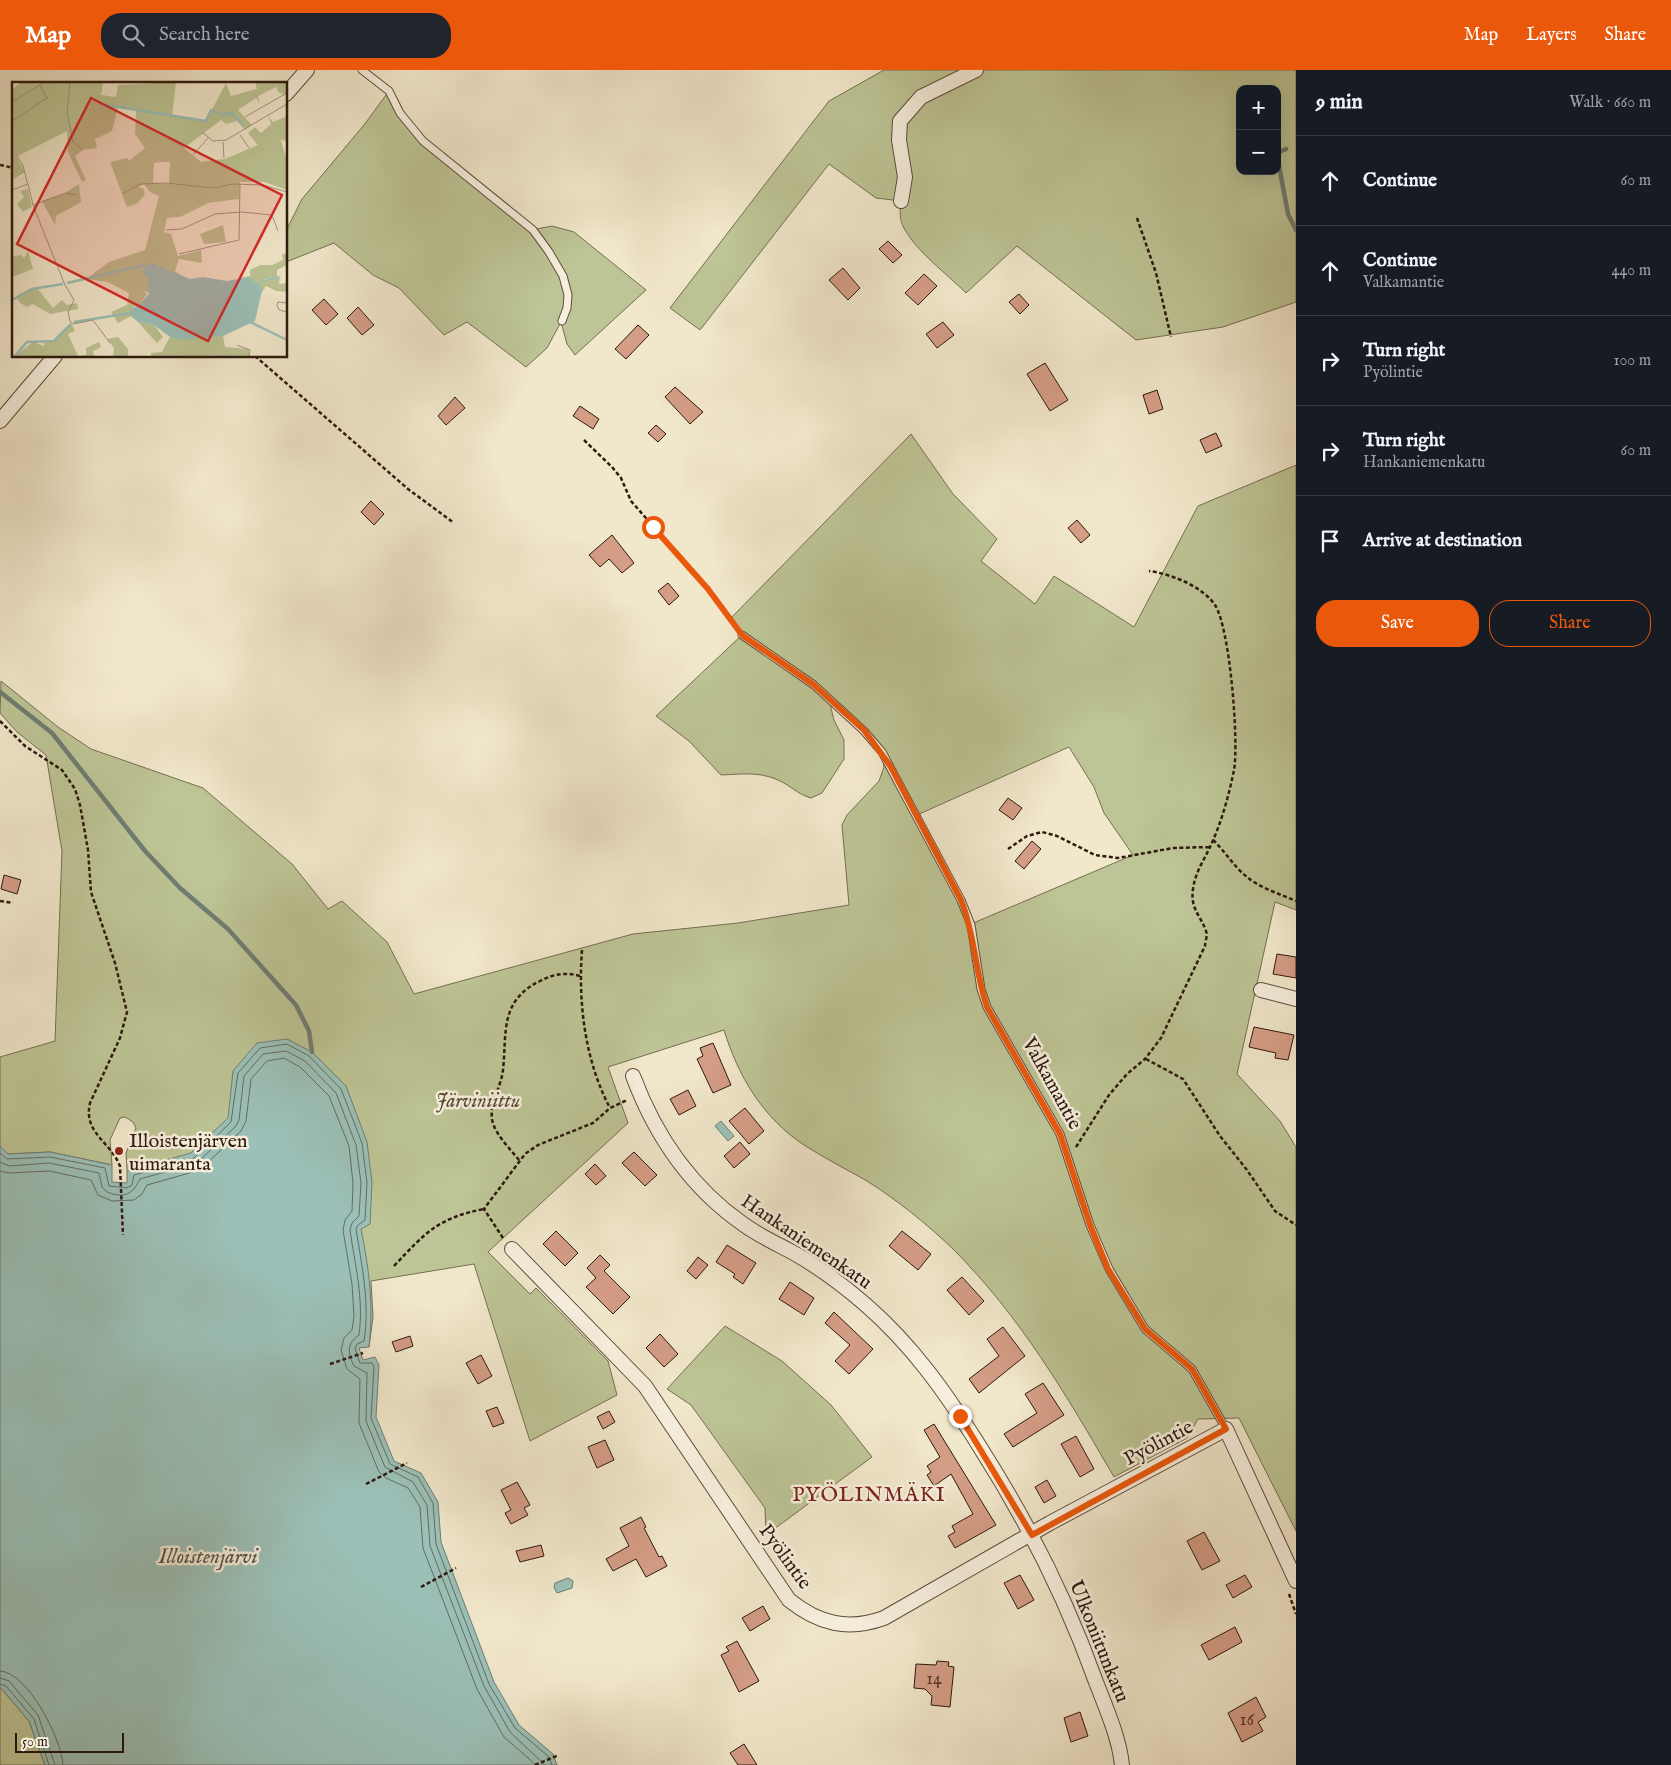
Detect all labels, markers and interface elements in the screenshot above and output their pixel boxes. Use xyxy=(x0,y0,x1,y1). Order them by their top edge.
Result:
search box xyxy=(101,13,451,58)
text: Map xyxy=(25,20,71,51)
icon: search xyxy=(119,21,147,49)
text: Search here xyxy=(159,23,250,47)
text: Map xyxy=(1464,24,1498,47)
text: Layers xyxy=(1526,24,1577,47)
text: Share xyxy=(1605,24,1646,47)
inset map xyxy=(12,82,288,358)
map controls xyxy=(1236,85,1281,175)
button: + xyxy=(1236,85,1281,130)
text: 9 min xyxy=(1316,89,1363,116)
text: Walk · 660 m xyxy=(1569,93,1651,113)
button: − xyxy=(1236,130,1281,175)
icon: ahead xyxy=(1316,167,1344,195)
text: Continue xyxy=(1363,169,1437,193)
text: 60 m xyxy=(1621,171,1651,191)
text: Continue xyxy=(1363,249,1437,273)
icon: ahead xyxy=(1316,257,1344,285)
text: 440 m xyxy=(1612,261,1651,281)
text: Valkamantie xyxy=(1363,273,1444,293)
text: Turn right xyxy=(1363,339,1445,363)
icon: right xyxy=(1316,347,1344,375)
text: 100 m xyxy=(1614,351,1651,371)
text: Pyölintie xyxy=(1363,363,1423,383)
text: Turn right xyxy=(1363,429,1445,453)
icon: right xyxy=(1316,437,1344,465)
text: 60 m xyxy=(1621,441,1651,461)
text: Hankaniemenkatu xyxy=(1363,453,1485,473)
route start xyxy=(642,516,665,539)
icon: arrive xyxy=(1316,527,1344,555)
text: Arrive at destination xyxy=(1363,529,1522,553)
button: Save xyxy=(1316,600,1479,647)
button: Share xyxy=(1489,600,1651,647)
street label: Valkamantie xyxy=(1016,1033,1087,1134)
park label: Järviniittu xyxy=(436,1089,520,1114)
place label: Illoistenjärven uimaranta xyxy=(129,1129,248,1177)
marker: Illoistenjärven uimaranta xyxy=(113,1145,125,1157)
street label: Hankaniemenkatu xyxy=(736,1189,876,1295)
route end xyxy=(949,1405,972,1428)
street label: Pyölintie xyxy=(1120,1415,1198,1472)
district label: PYÖLINMÄKI xyxy=(792,1481,946,1509)
street label: Pyölintie xyxy=(753,1519,817,1594)
water label: Illoistenjärvi xyxy=(157,1544,260,1571)
street label: Ulkoniitunkatu xyxy=(1063,1577,1134,1706)
house number: 14 xyxy=(926,1668,942,1691)
house number: 16 xyxy=(1240,1709,1255,1732)
scale bar xyxy=(15,1730,124,1753)
text: 50 m xyxy=(22,1733,48,1751)

